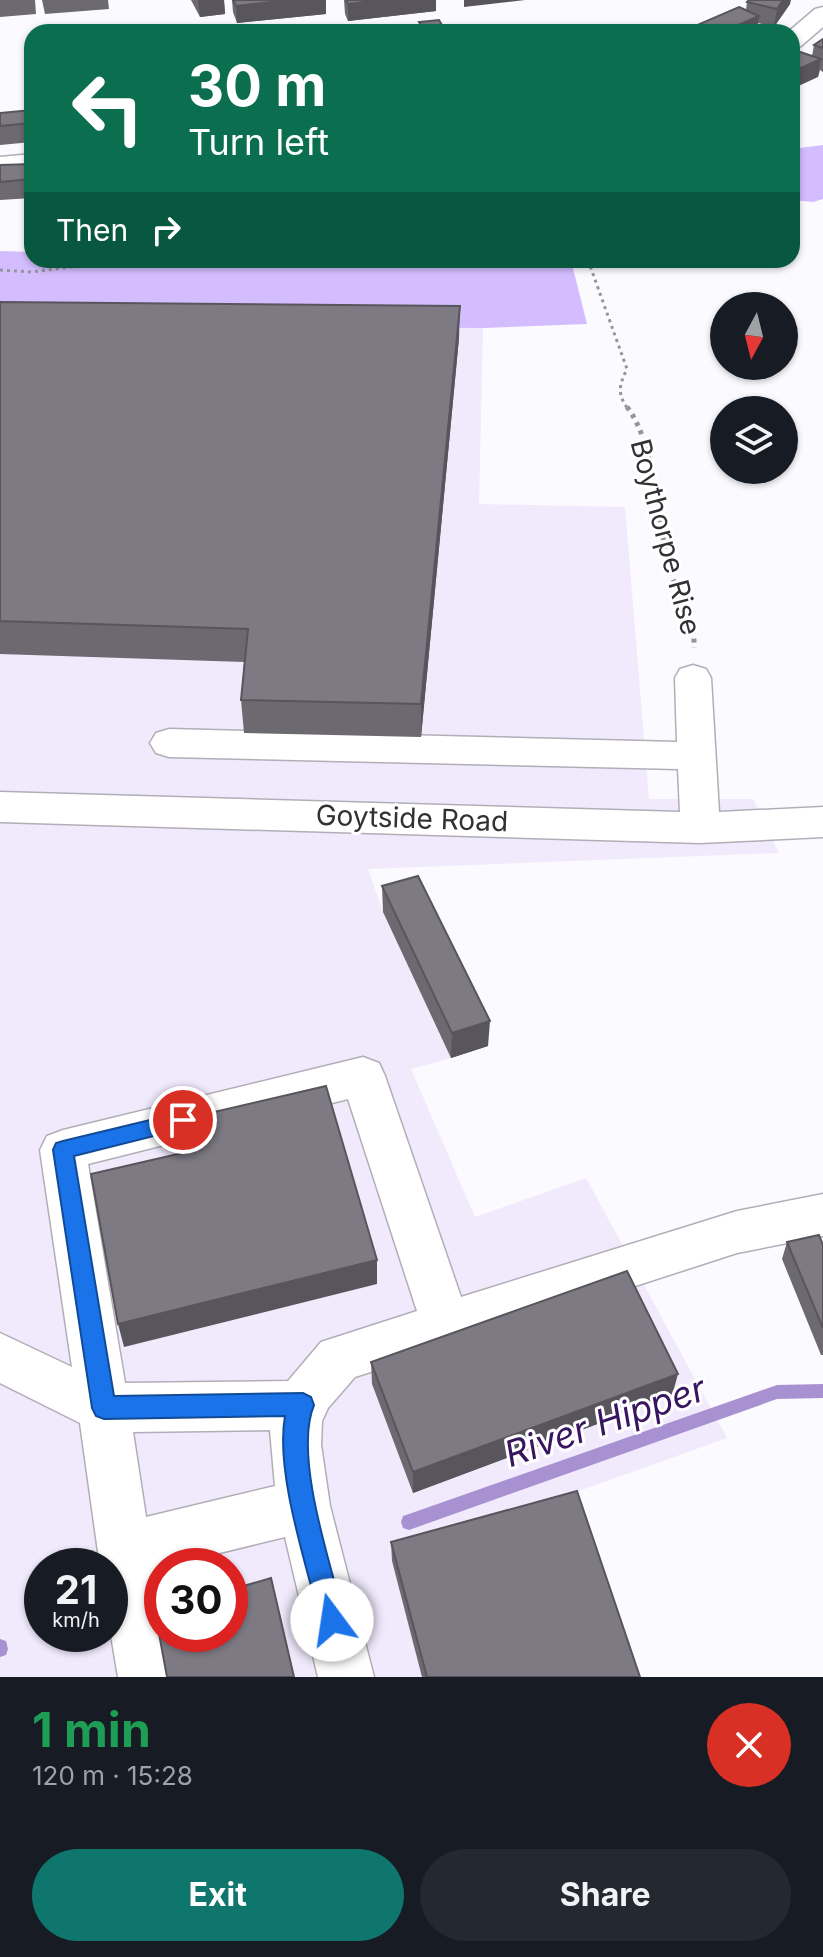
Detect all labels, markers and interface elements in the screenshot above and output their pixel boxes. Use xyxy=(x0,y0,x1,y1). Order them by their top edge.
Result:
text: 30 m xyxy=(188,52,326,120)
icon: left xyxy=(56,56,160,160)
text: Turn left xyxy=(188,120,329,164)
icon: right xyxy=(144,208,188,252)
text: Then xyxy=(56,212,128,248)
north arrow xyxy=(710,292,798,380)
map controls xyxy=(710,292,798,484)
button: layers xyxy=(710,396,798,484)
street label: Boythorpe Rise xyxy=(624,435,708,639)
street label: Goytside Road xyxy=(315,798,509,838)
pin xyxy=(149,1086,217,1154)
icon: arrive xyxy=(161,1098,205,1142)
water label: River Hipper xyxy=(499,1366,713,1476)
speed limit sign: 30 xyxy=(144,1548,248,1652)
text: 21 xyxy=(55,1565,97,1614)
position arrow xyxy=(290,1578,374,1662)
text: km/h xyxy=(52,1608,100,1632)
text: 1 min xyxy=(32,1700,151,1759)
button: close xyxy=(707,1703,791,1787)
text: 120 m · 15:28 xyxy=(32,1760,193,1791)
button: Exit xyxy=(32,1849,404,1941)
button: Share xyxy=(420,1849,791,1941)

